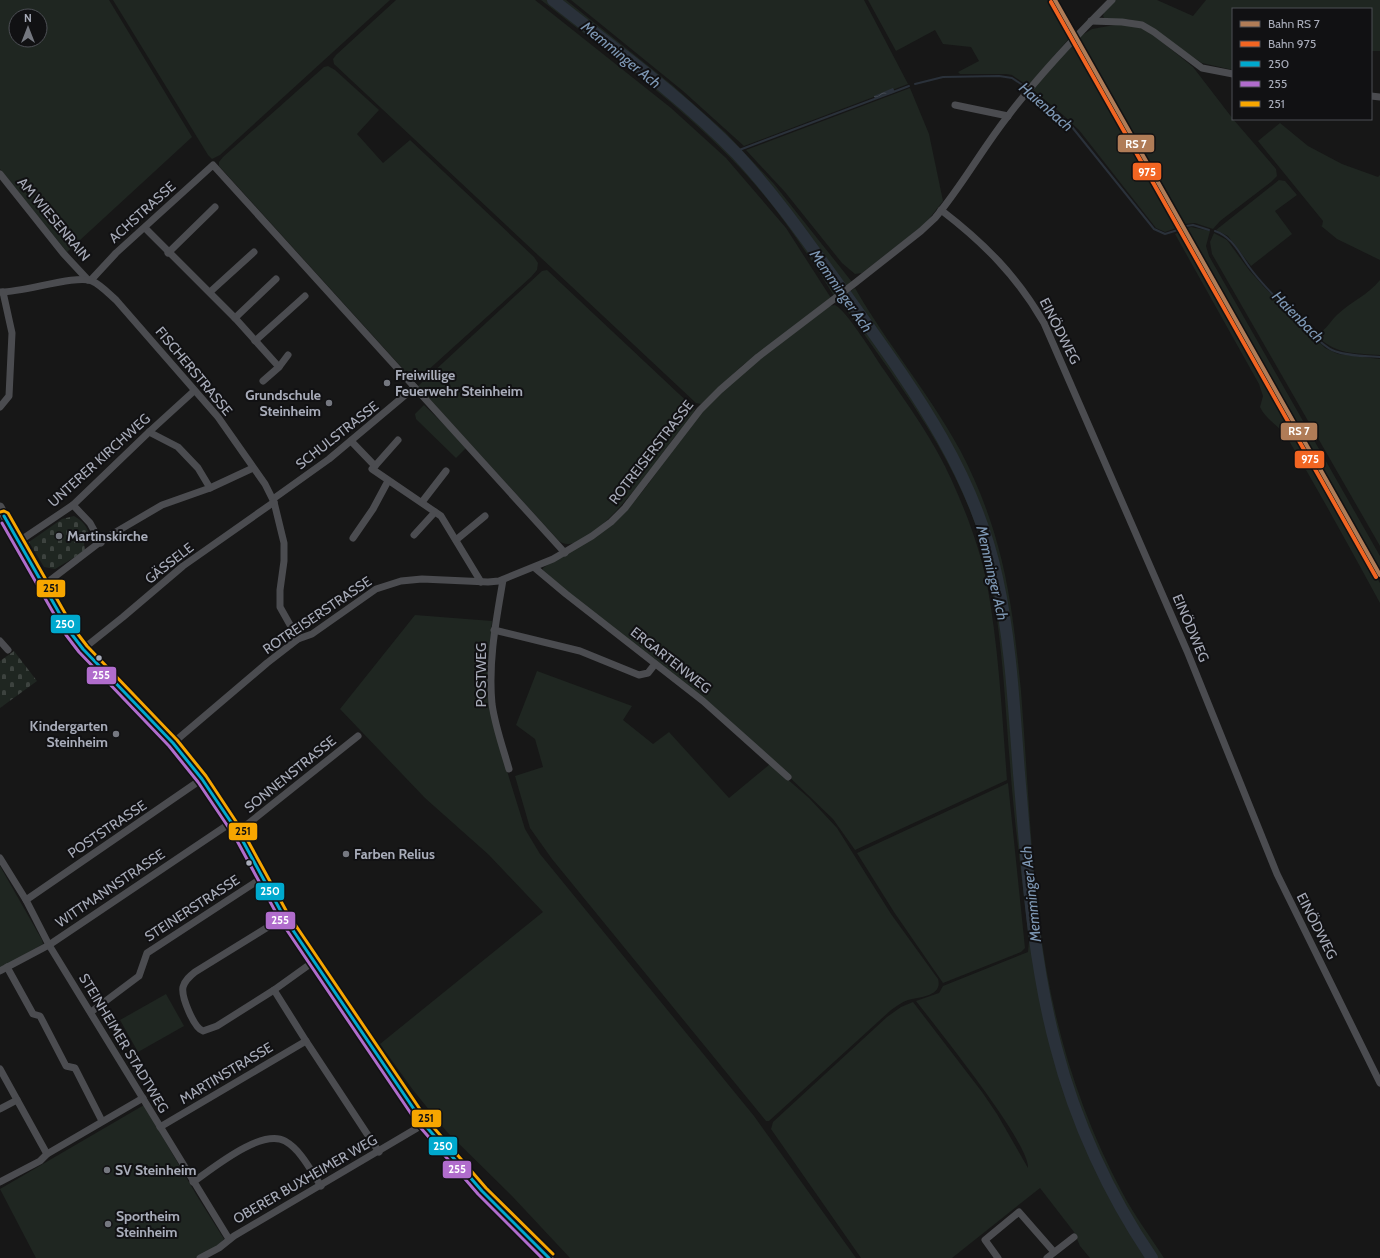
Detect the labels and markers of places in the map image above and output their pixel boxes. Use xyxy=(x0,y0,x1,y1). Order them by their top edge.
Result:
place label: Freiwillige Feuerwehr Steinheim xyxy=(395,366,523,400)
marker: Freiwillige Feuerwehr Steinheim xyxy=(382,378,392,388)
place label: Grundschule Steinheim xyxy=(245,386,321,420)
marker: Grundschule Steinheim xyxy=(324,398,334,408)
place label: Martinskirche xyxy=(67,527,148,545)
marker: Martinskirche xyxy=(54,531,64,541)
unlabelled marker xyxy=(94,653,104,663)
place label: Kindergarten Steinheim xyxy=(30,717,108,751)
marker: Kindergarten Steinheim xyxy=(111,729,121,739)
place label: Farben Relius xyxy=(354,845,435,863)
marker: Farben Relius xyxy=(341,849,351,859)
unlabelled marker xyxy=(244,858,254,868)
place label: SV Steinheim xyxy=(115,1161,196,1179)
marker: SV Steinheim xyxy=(102,1165,112,1175)
place label: Sportheim Steinheim xyxy=(116,1207,180,1241)
marker: Sportheim Steinheim xyxy=(103,1219,113,1229)

